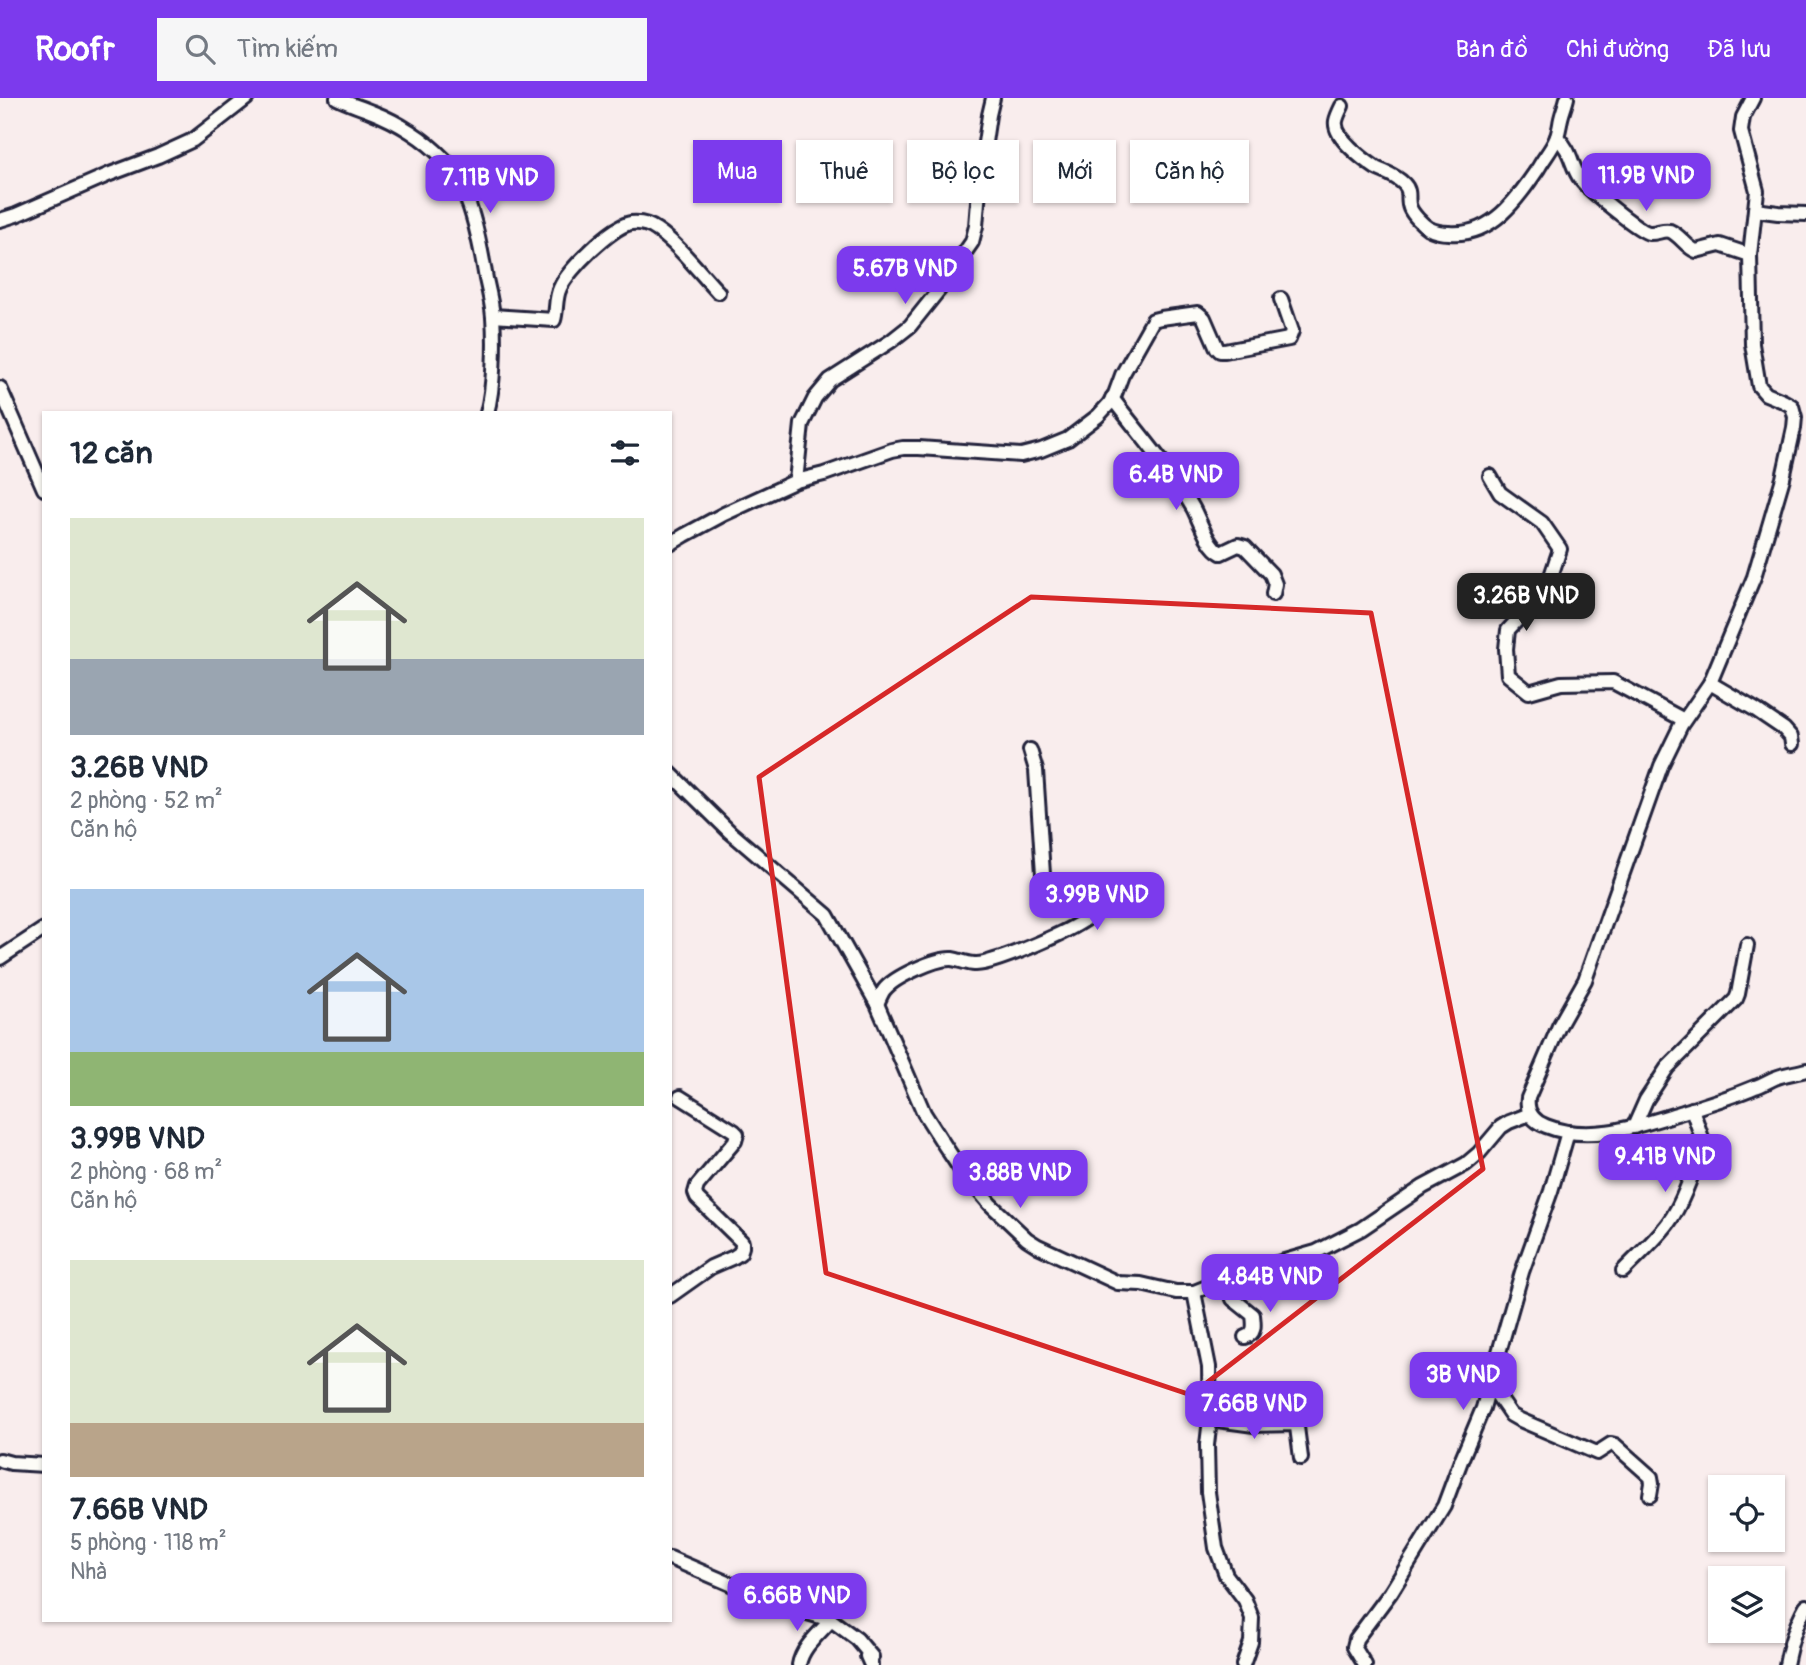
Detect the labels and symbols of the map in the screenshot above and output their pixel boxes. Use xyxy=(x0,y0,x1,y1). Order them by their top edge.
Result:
pin: 11.9B VND xyxy=(1566,153,1726,213)
pin: 7.11B VND xyxy=(410,156,570,215)
pin: 5.67B VND xyxy=(825,246,985,306)
pin: 6.4B VND xyxy=(1104,452,1248,512)
pin: 3.26B VND xyxy=(1446,574,1606,633)
pin: 3.99B VND xyxy=(1017,872,1177,932)
pin: 9.41B VND xyxy=(1585,1134,1745,1194)
pin: 3.88B VND xyxy=(940,1150,1100,1210)
pin: 4.84B VND xyxy=(1190,1254,1350,1314)
pin: 3B VND xyxy=(1406,1352,1520,1412)
pin: 7.66B VND xyxy=(1174,1382,1334,1441)
pin: 6.66B VND xyxy=(717,1574,877,1633)

